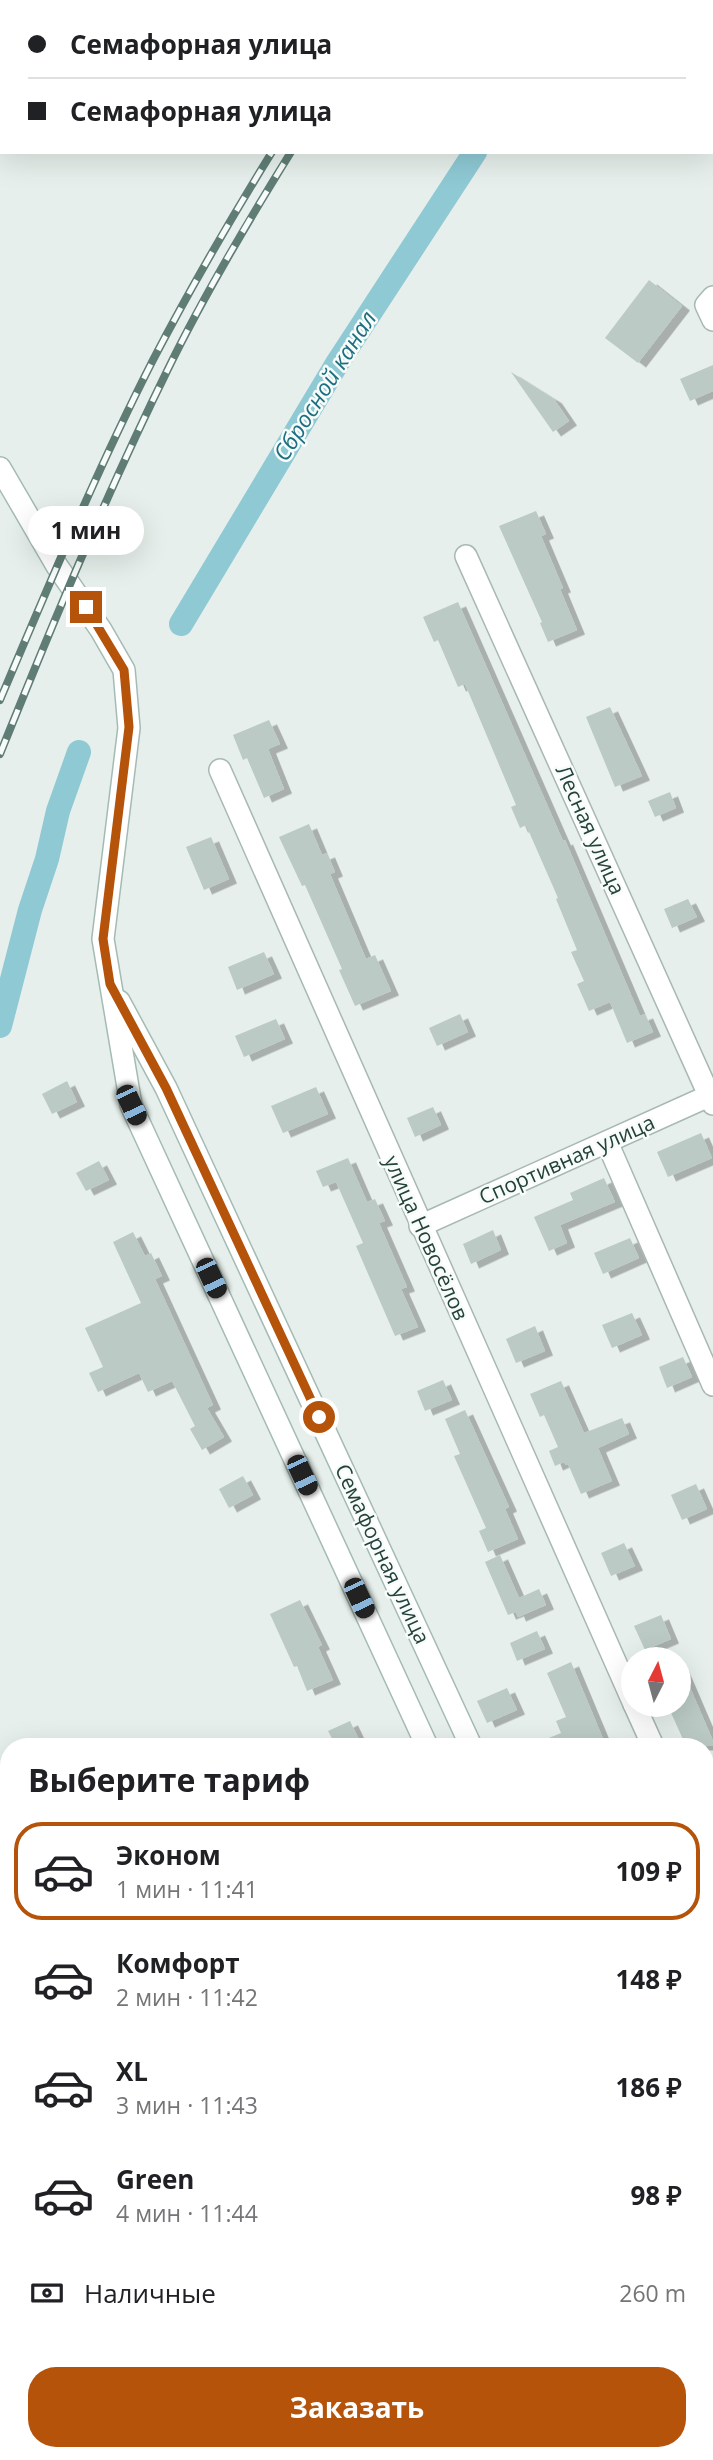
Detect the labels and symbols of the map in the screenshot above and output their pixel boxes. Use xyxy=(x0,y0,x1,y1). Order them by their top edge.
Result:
water label: Сбросной канал xyxy=(265,304,383,467)
callout: 1 мин xyxy=(28,505,144,554)
route end xyxy=(70,591,102,623)
street label: Лесная улица xyxy=(550,760,632,899)
car xyxy=(113,1082,150,1128)
street label: Спортивная улица xyxy=(474,1108,659,1210)
street label: улица Новосёлов xyxy=(378,1151,476,1324)
car xyxy=(193,1255,230,1301)
route start xyxy=(303,1401,335,1433)
car xyxy=(284,1452,321,1498)
street label: Семафорная улица xyxy=(329,1459,437,1648)
car xyxy=(341,1575,378,1621)
north arrow xyxy=(621,1647,691,1717)

